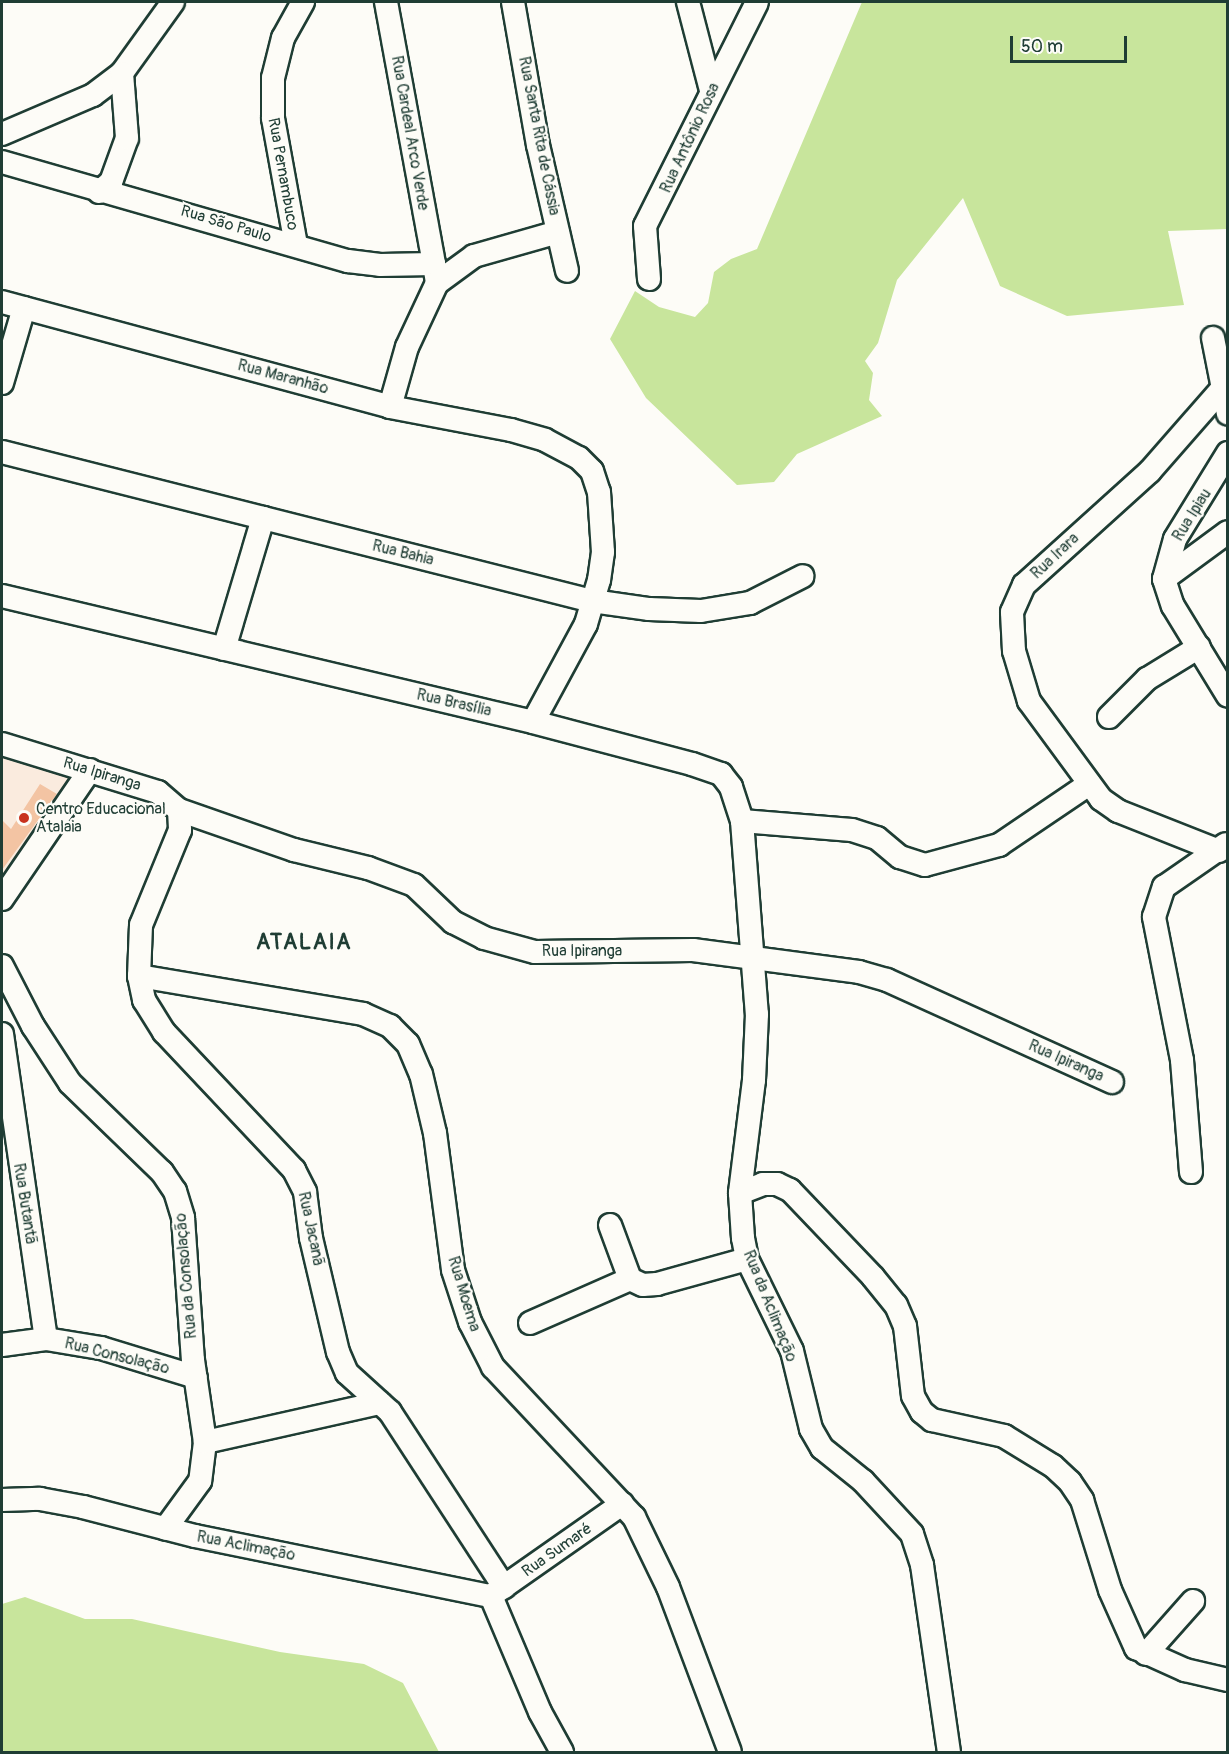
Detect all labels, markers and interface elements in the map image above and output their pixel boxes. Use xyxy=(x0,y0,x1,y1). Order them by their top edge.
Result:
scale bar xyxy=(1013,24,1130,62)
text: 50 m xyxy=(1021,35,1063,58)
street label: Rua Cardeal Arco Verde xyxy=(387,54,433,212)
street label: Rua Santa Rita de Cássia xyxy=(514,55,564,217)
street label: Rua Antônio Rosa xyxy=(656,80,724,196)
street label: Rua Pernambuco xyxy=(264,116,302,232)
street label: Rua São Paulo xyxy=(178,201,274,247)
street label: Rua Maranhão xyxy=(235,356,331,398)
street label: Rua Ipiau xyxy=(1168,485,1216,545)
street label: Rua Irara xyxy=(1027,529,1083,583)
street label: Rua Bahia xyxy=(370,536,436,570)
street label: Rua Brasília xyxy=(415,685,493,721)
street label: Rua Ipiranga xyxy=(61,753,143,795)
place label: Centro Educacional Atalaia xyxy=(36,799,166,837)
marker: Centro Educacional Atalaia xyxy=(17,811,31,825)
district label: ATALAIA xyxy=(256,930,352,956)
street label: Rua Ipiranga xyxy=(542,941,622,961)
street label: Rua Ipiranga xyxy=(1025,1036,1107,1086)
street label: Rua Butantã xyxy=(9,1162,41,1246)
street label: Rua Jacanã xyxy=(294,1190,328,1268)
street label: Rua da Consolação xyxy=(171,1212,201,1340)
street label: Rua da Aclimação xyxy=(739,1247,801,1365)
street label: Rua Moema xyxy=(443,1254,485,1334)
street label: Rua Consolação xyxy=(63,1334,171,1378)
street label: Rua Sumaré xyxy=(518,1519,596,1581)
street label: Rua Aclimação xyxy=(195,1527,297,1565)

